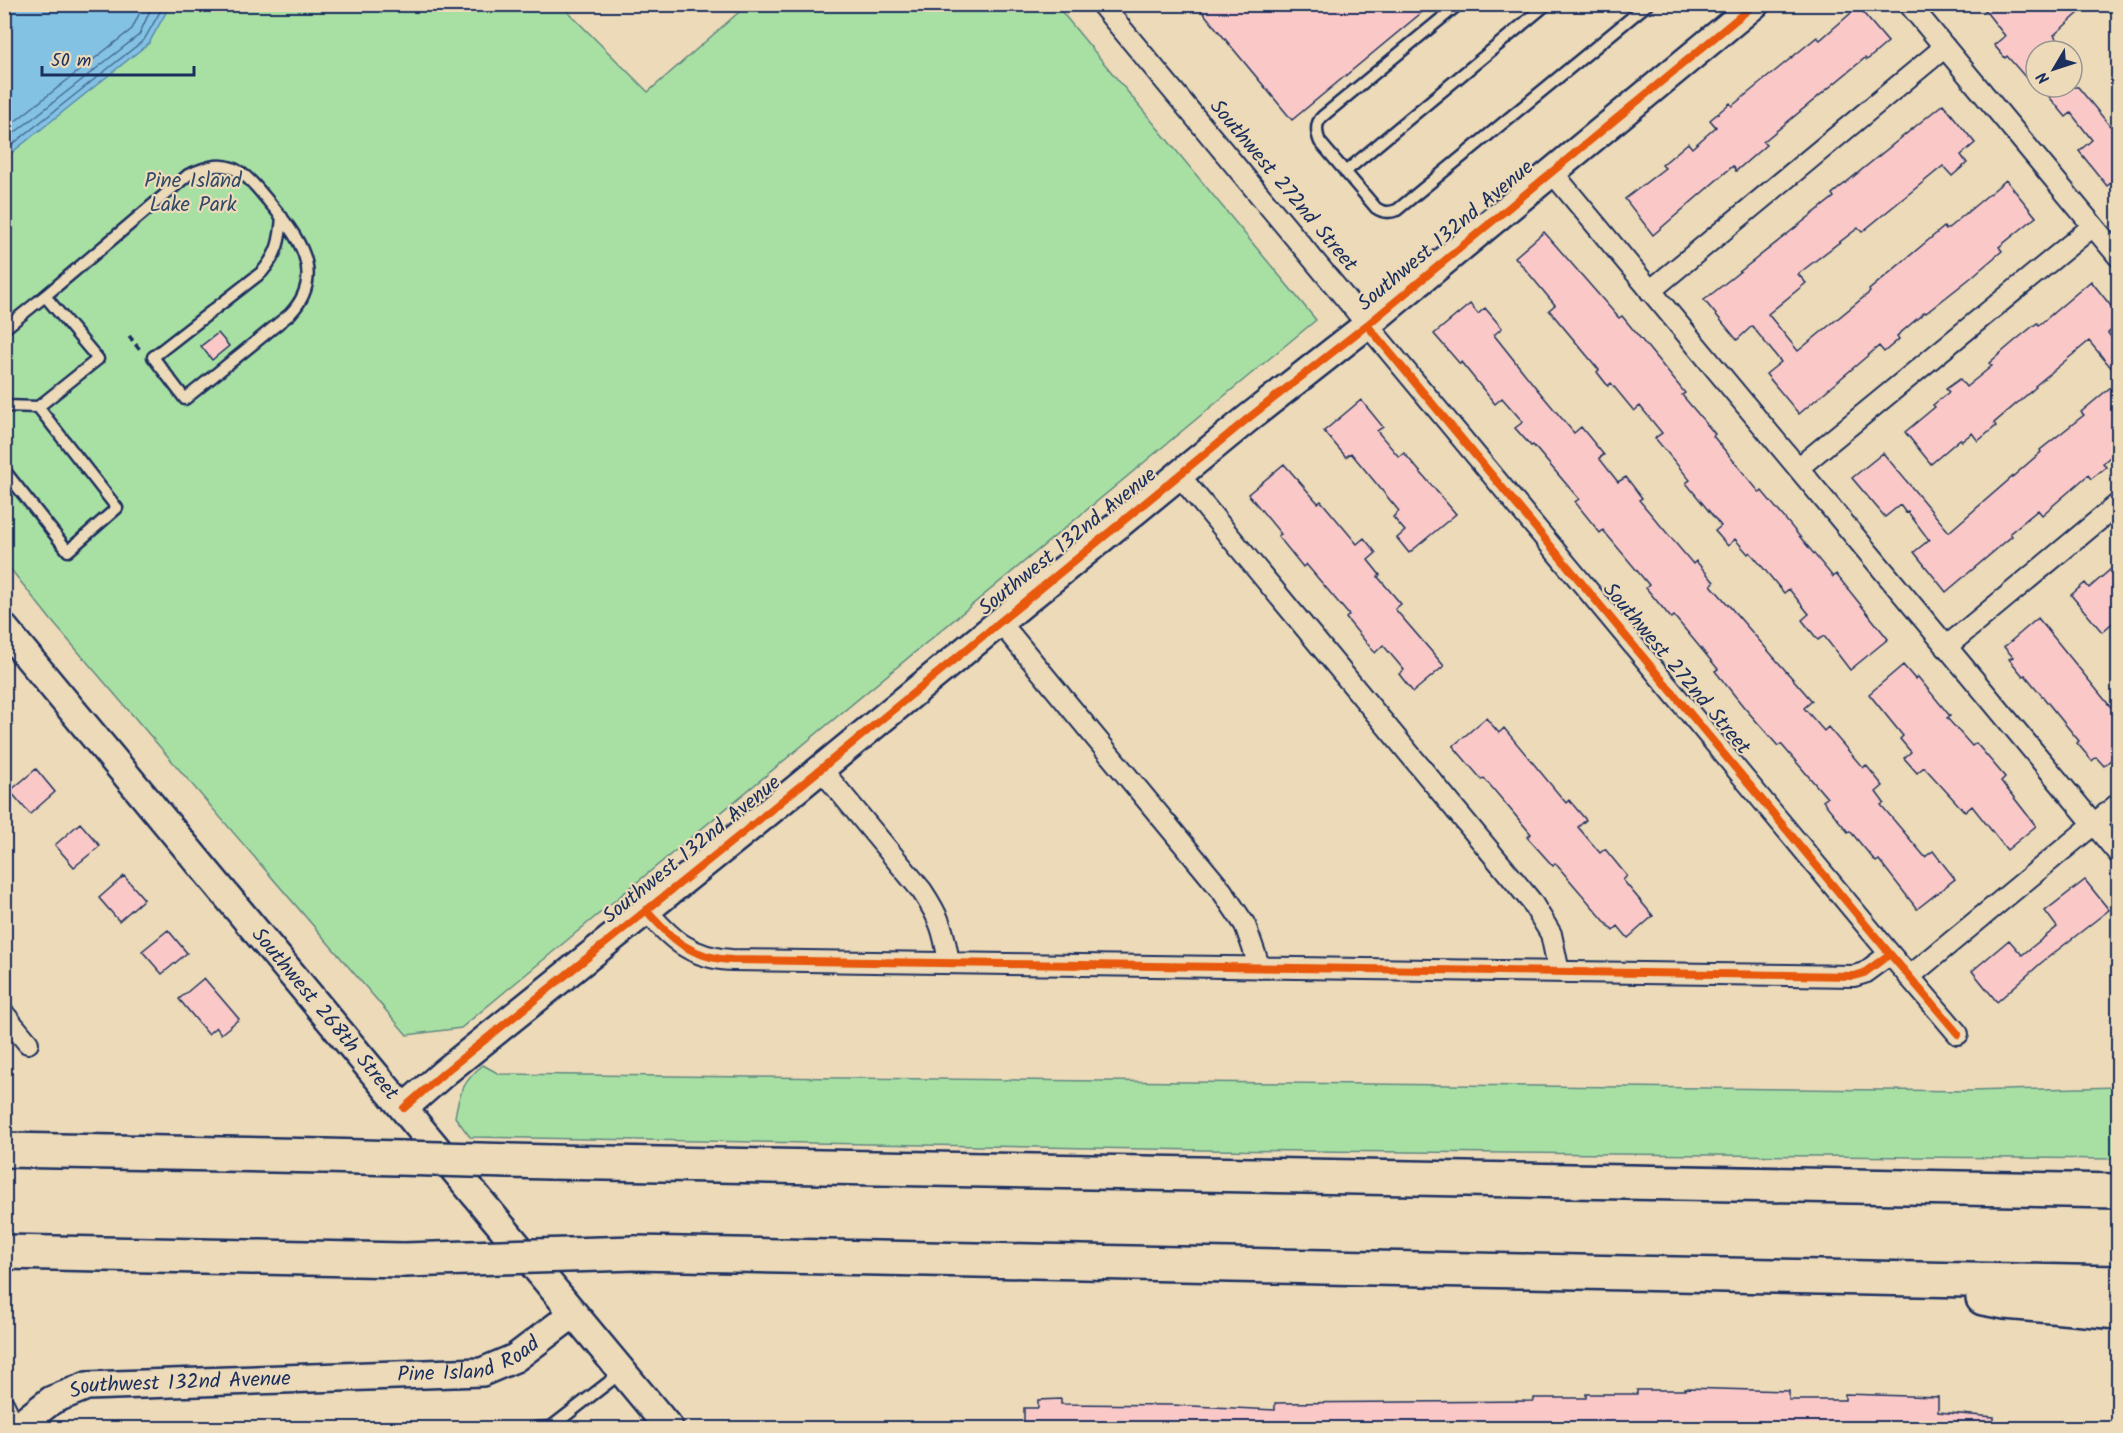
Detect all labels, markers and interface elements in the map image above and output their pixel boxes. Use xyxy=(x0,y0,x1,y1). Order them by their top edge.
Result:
scale bar xyxy=(42,39,194,77)
north arrow xyxy=(2024,39,2084,99)
text: 50 m xyxy=(51,47,91,76)
text: N xyxy=(2031,66,2056,89)
street label: Southwest 272nd Street xyxy=(1201,92,1366,280)
street label: Southwest 132nd Avenue xyxy=(1350,152,1542,320)
park label: Pine Island Lake Park xyxy=(144,165,242,222)
street label: Southwest 132nd Avenue xyxy=(971,459,1165,625)
street label: Southwest 272nd Street xyxy=(1594,575,1759,763)
street label: Southwest 132nd Avenue xyxy=(595,767,789,933)
street label: Southwest 268th Street xyxy=(243,920,407,1109)
street label: Pine Island Road xyxy=(397,1328,547,1391)
street label: Southwest 132nd Avenue xyxy=(64,1362,292,1408)

